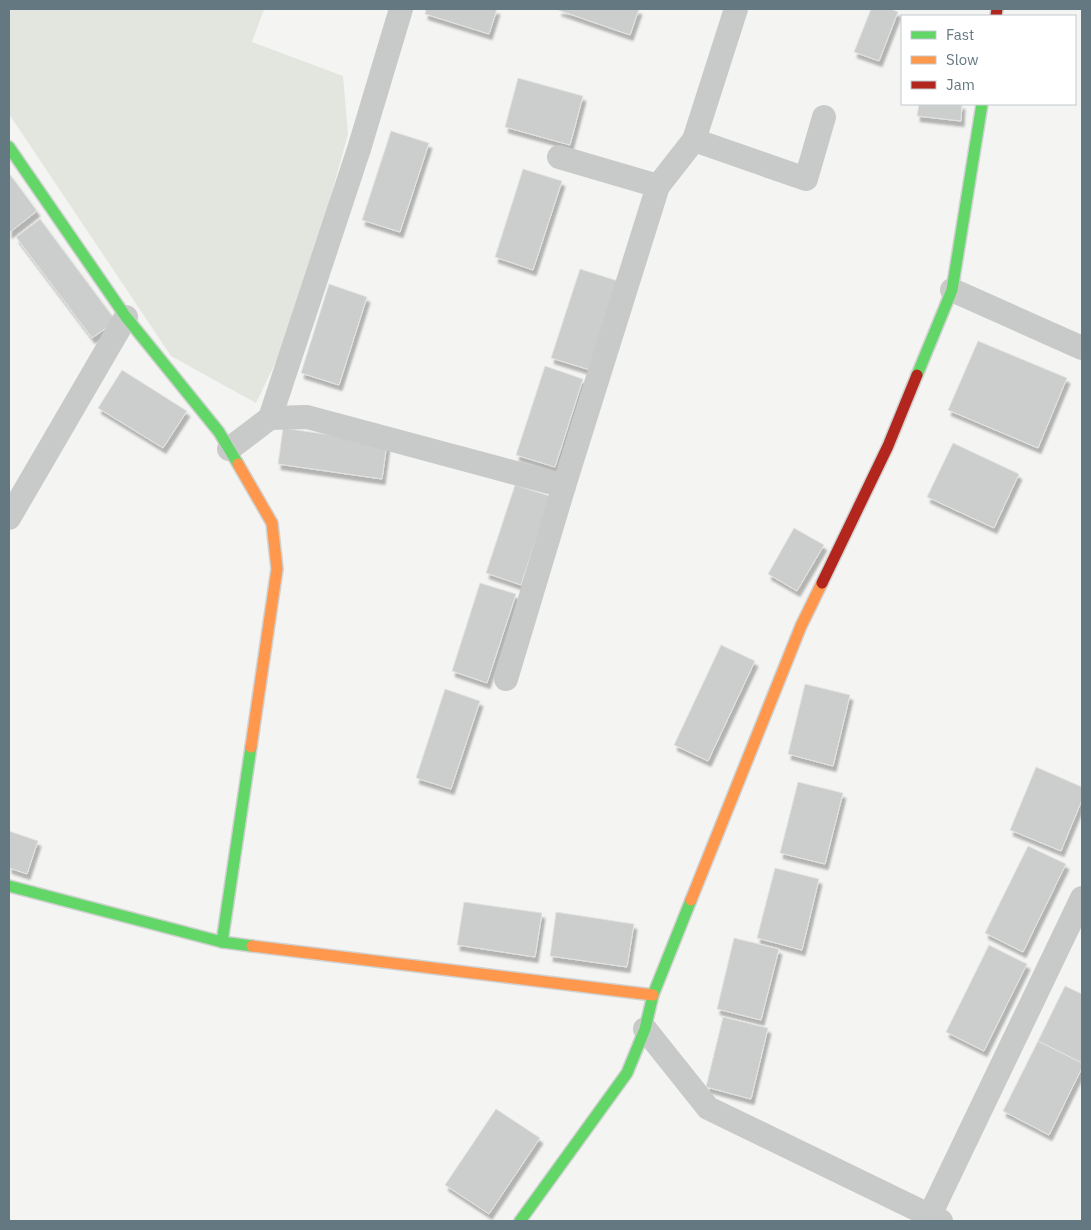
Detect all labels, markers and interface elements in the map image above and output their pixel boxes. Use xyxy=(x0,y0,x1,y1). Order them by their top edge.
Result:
legend xyxy=(901,15,1076,105)
text: Fast xyxy=(946,25,974,44)
text: Slow xyxy=(946,50,979,69)
text: Jam xyxy=(946,75,975,94)

